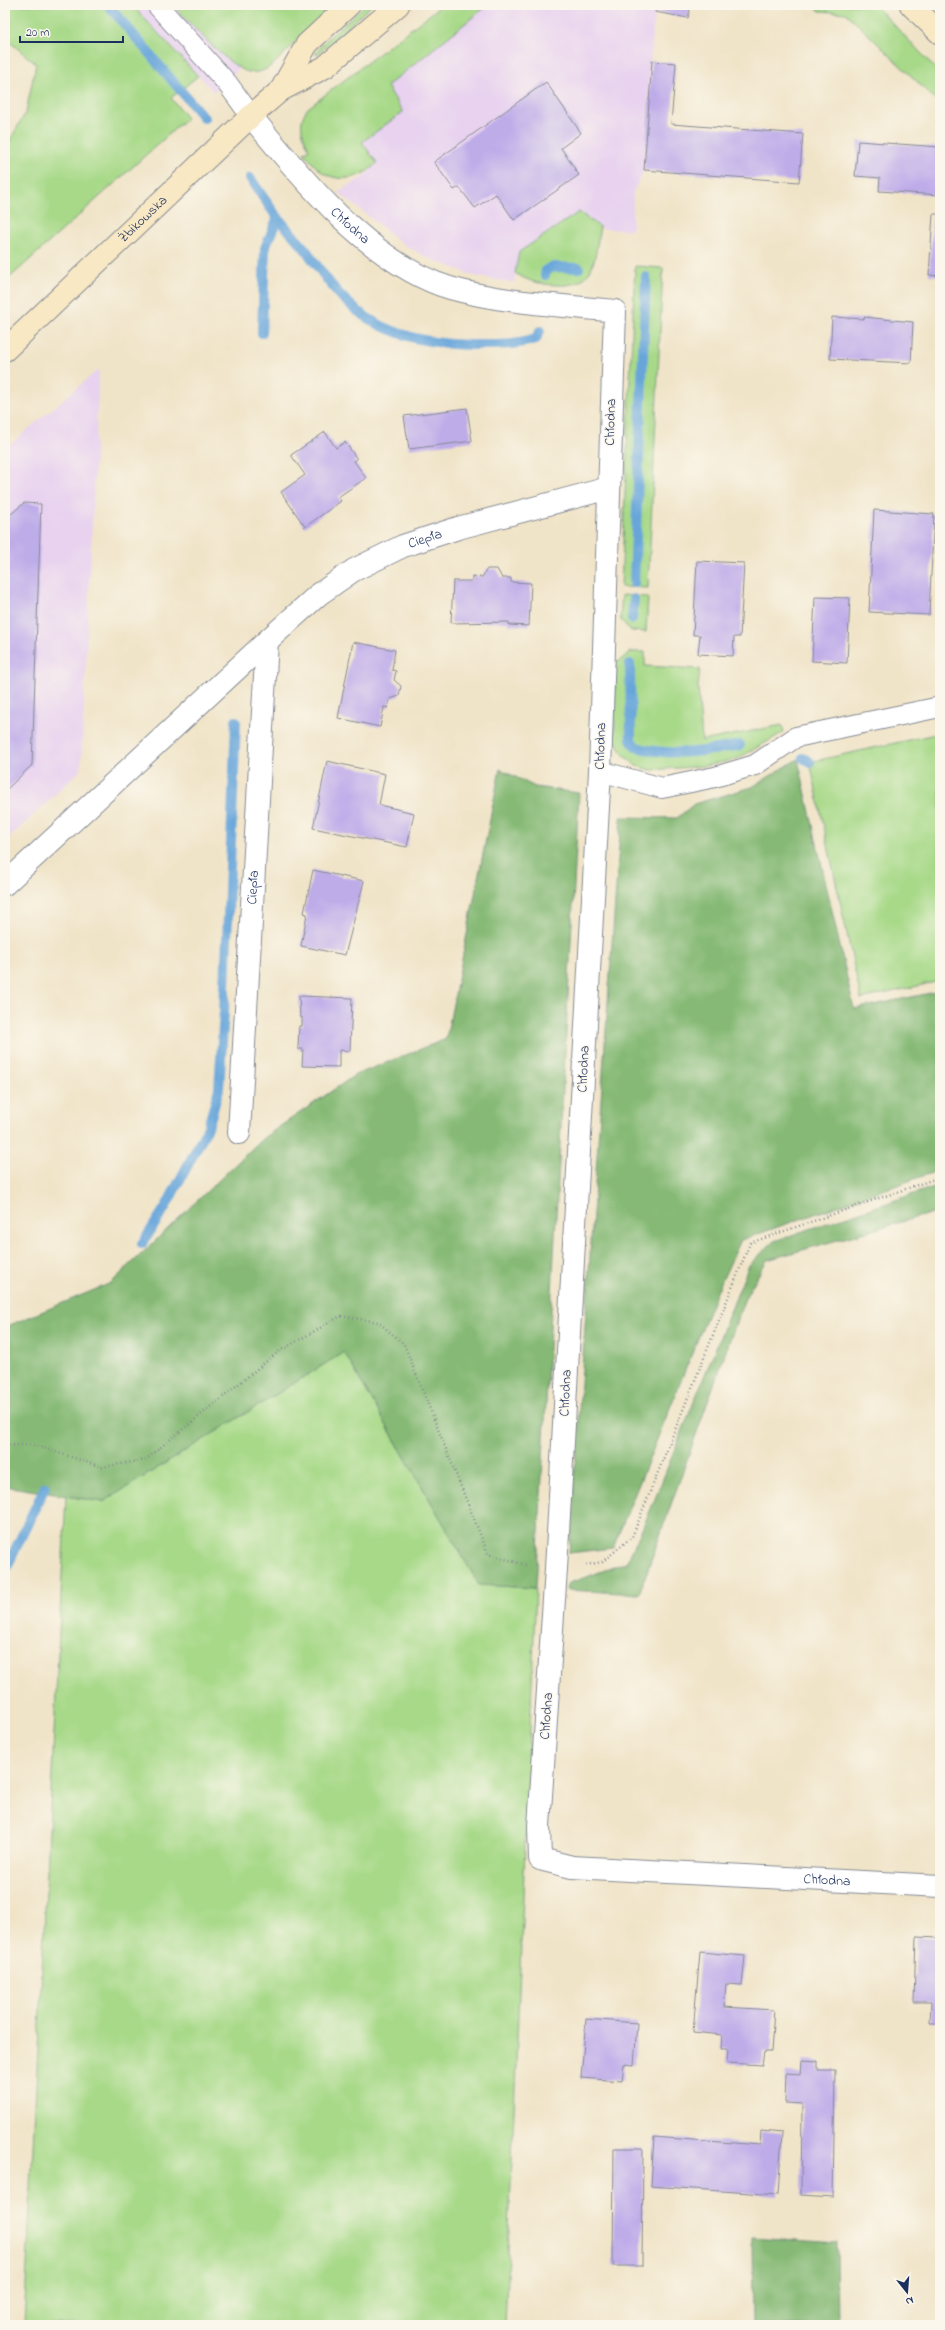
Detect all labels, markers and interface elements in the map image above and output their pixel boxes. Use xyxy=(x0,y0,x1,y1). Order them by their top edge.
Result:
scale bar xyxy=(20,18,123,44)
text: 20 m xyxy=(26,24,49,42)
street label: Żbikowska xyxy=(113,190,172,248)
street label: Chłodna xyxy=(325,202,374,249)
street label: Chłodna xyxy=(600,398,622,446)
street label: Ciepła xyxy=(405,523,445,554)
street label: Chłodna xyxy=(590,722,612,770)
street label: Ciepła xyxy=(242,870,264,905)
street label: Chłodna xyxy=(572,1045,596,1093)
street label: Chłodna xyxy=(554,1369,578,1417)
street label: Chłodna xyxy=(535,1692,559,1740)
street label: Chłodna xyxy=(803,1868,851,1892)
north arrow xyxy=(887,2272,927,2312)
text: N xyxy=(904,2292,916,2309)

